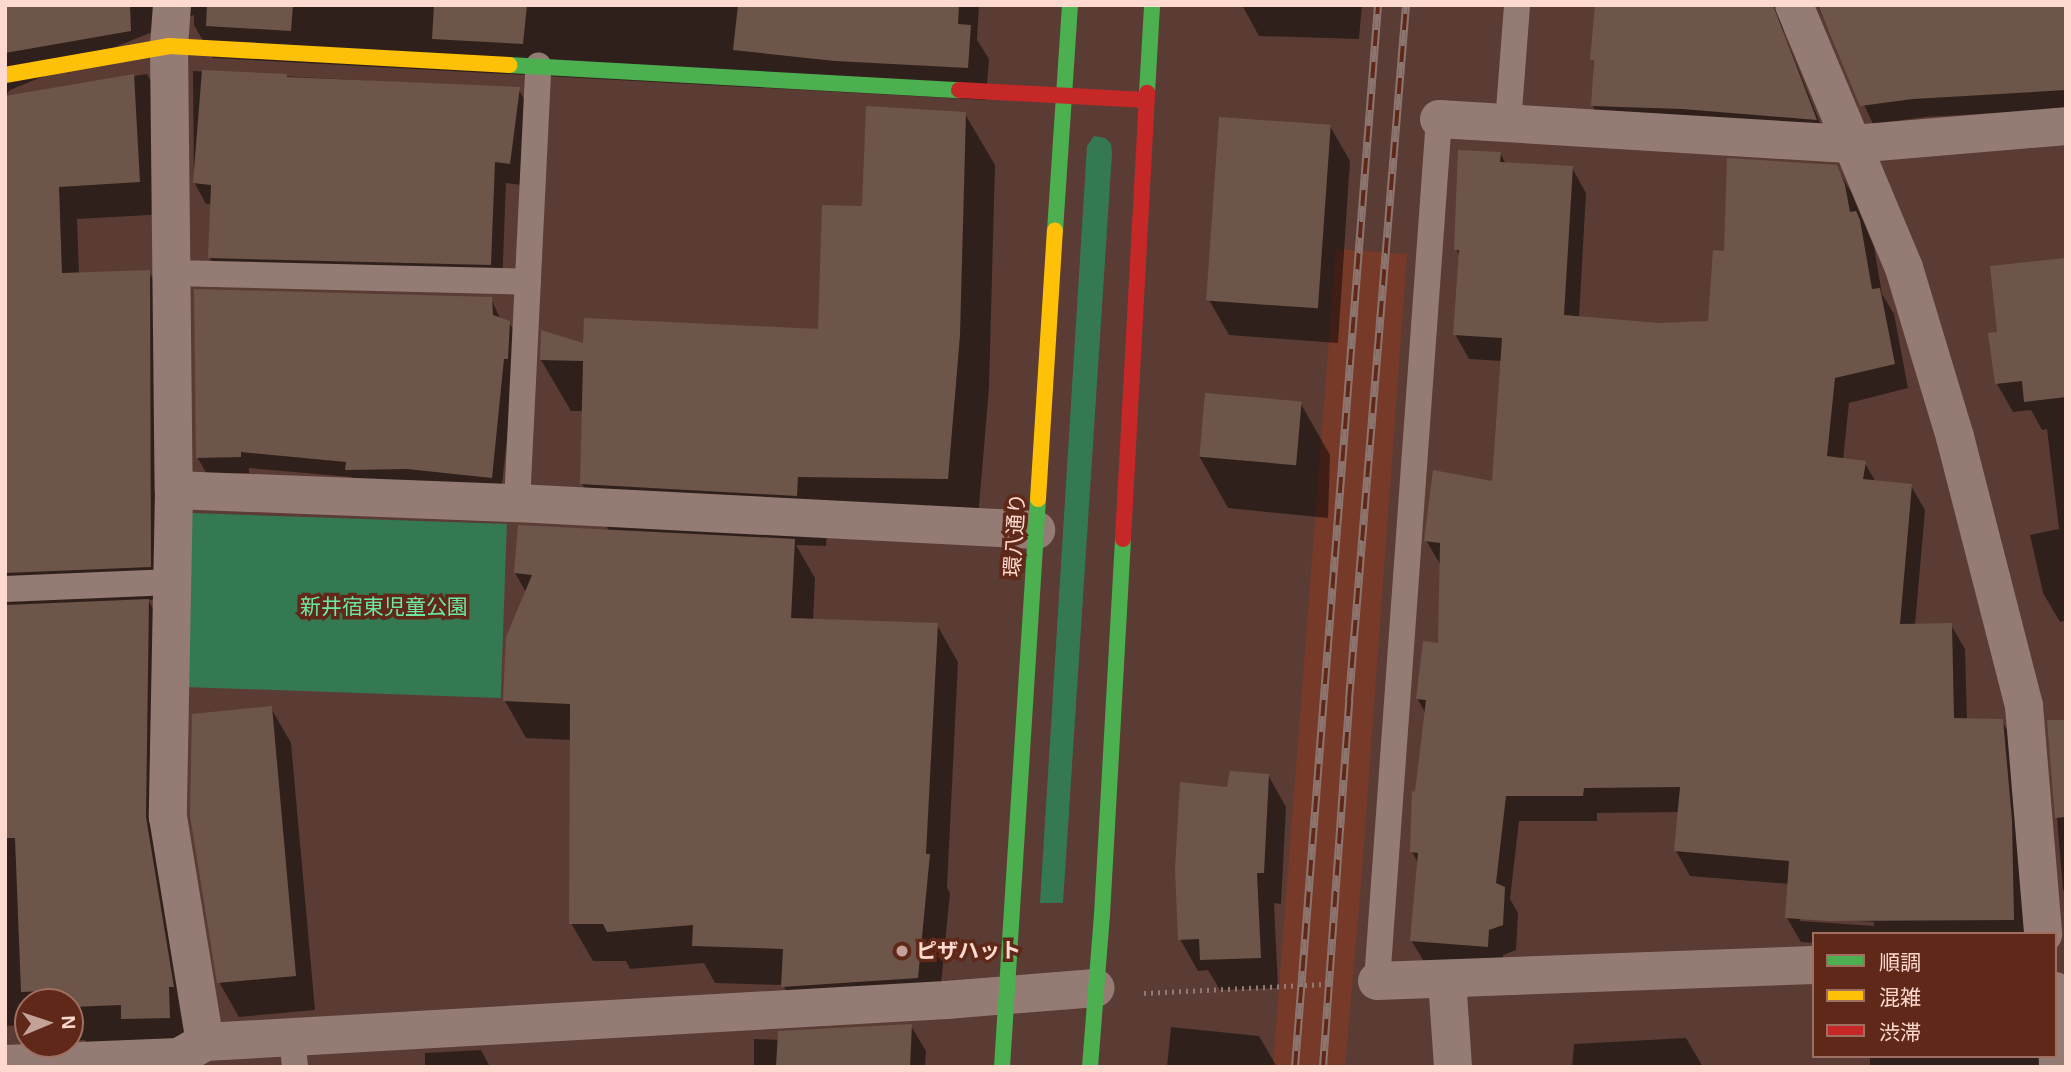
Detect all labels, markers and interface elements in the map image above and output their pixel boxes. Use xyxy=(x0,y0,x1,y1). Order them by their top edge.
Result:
street label: 環八通り xyxy=(1000,492,1030,578)
park label: 新井宿東児童公園 xyxy=(300,594,468,620)
legend xyxy=(1812,932,2057,1058)
place label: ピザハット xyxy=(916,938,1021,964)
marker: ピザハット xyxy=(894,943,910,959)
text: 順調 xyxy=(1879,951,1921,974)
text: 混雑 xyxy=(1879,986,1921,1009)
north arrow xyxy=(14,988,84,1058)
text: N xyxy=(58,1015,79,1030)
text: 渋滞 xyxy=(1879,1021,1921,1044)

